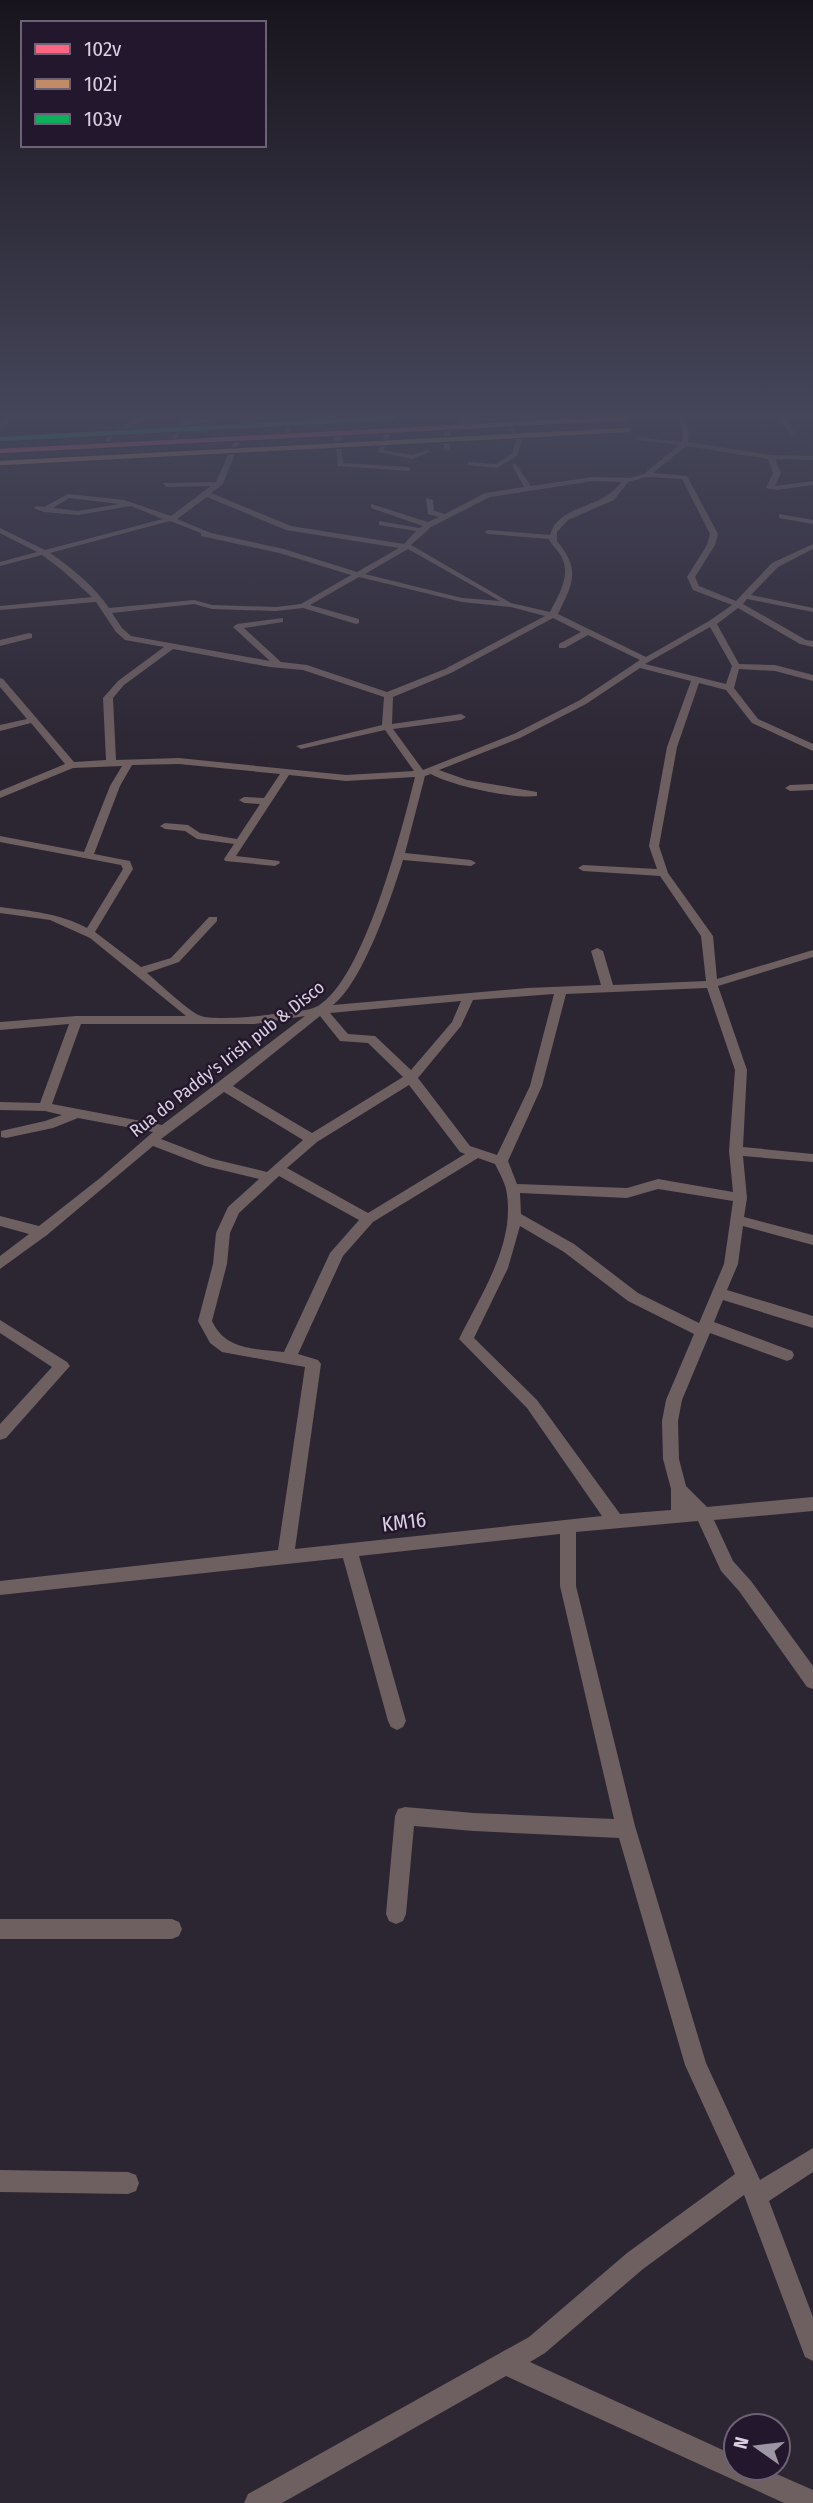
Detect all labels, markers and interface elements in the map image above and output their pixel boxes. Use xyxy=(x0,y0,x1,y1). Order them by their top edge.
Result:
legend xyxy=(21,21,266,147)
text: 102v xyxy=(84,36,122,62)
text: 102i xyxy=(84,71,117,97)
text: 103v xyxy=(84,106,122,132)
street label: Rua do Paddy's Irish pub & Disco xyxy=(125,976,329,1142)
street label: KM16 xyxy=(380,1506,428,1538)
north arrow xyxy=(722,2412,792,2482)
text: N xyxy=(728,2435,754,2451)

